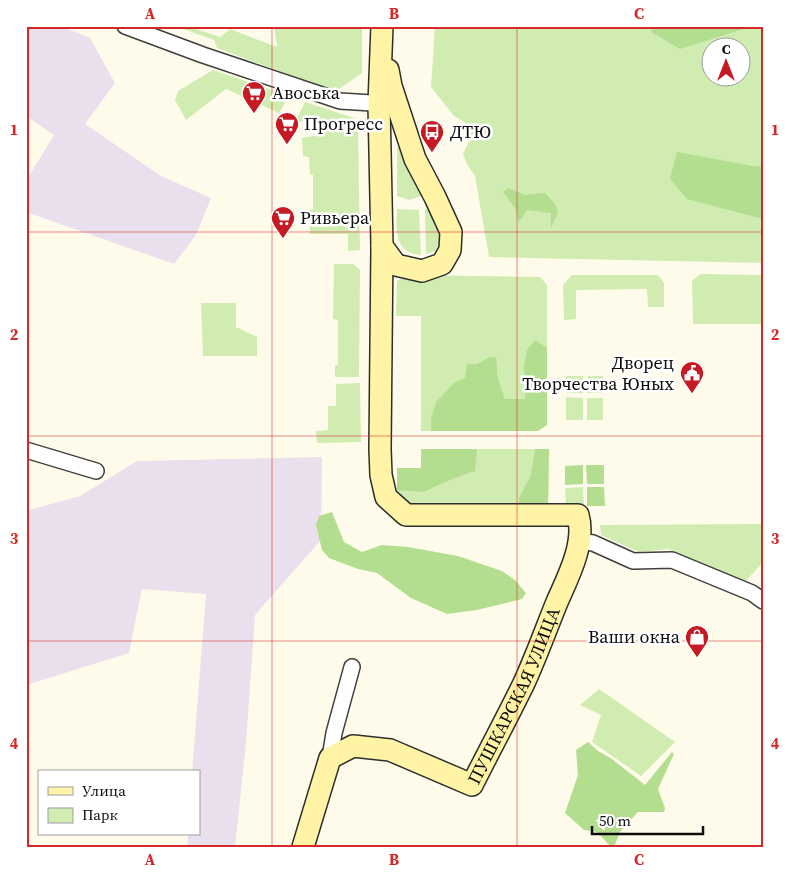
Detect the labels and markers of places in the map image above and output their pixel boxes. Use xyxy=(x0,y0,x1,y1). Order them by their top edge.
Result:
supermarket icon: Авоська xyxy=(241,80,267,114)
place label: Авоська xyxy=(272,80,341,105)
supermarket icon: Прогресс xyxy=(274,111,300,145)
place label: Прогресс xyxy=(304,111,383,136)
bus stop icon: ДТЮ xyxy=(419,119,445,153)
place label: ДТЮ xyxy=(450,119,491,144)
supermarket icon: Ривьера xyxy=(270,205,296,239)
place label: Ривьера xyxy=(300,205,370,230)
place label: Дворец Творчества Юных xyxy=(522,350,675,396)
public building icon: Дворец Творчества Юных xyxy=(679,360,705,394)
place label: Ваши окна xyxy=(588,624,681,649)
shop icon: Ваши окна xyxy=(684,624,710,658)

